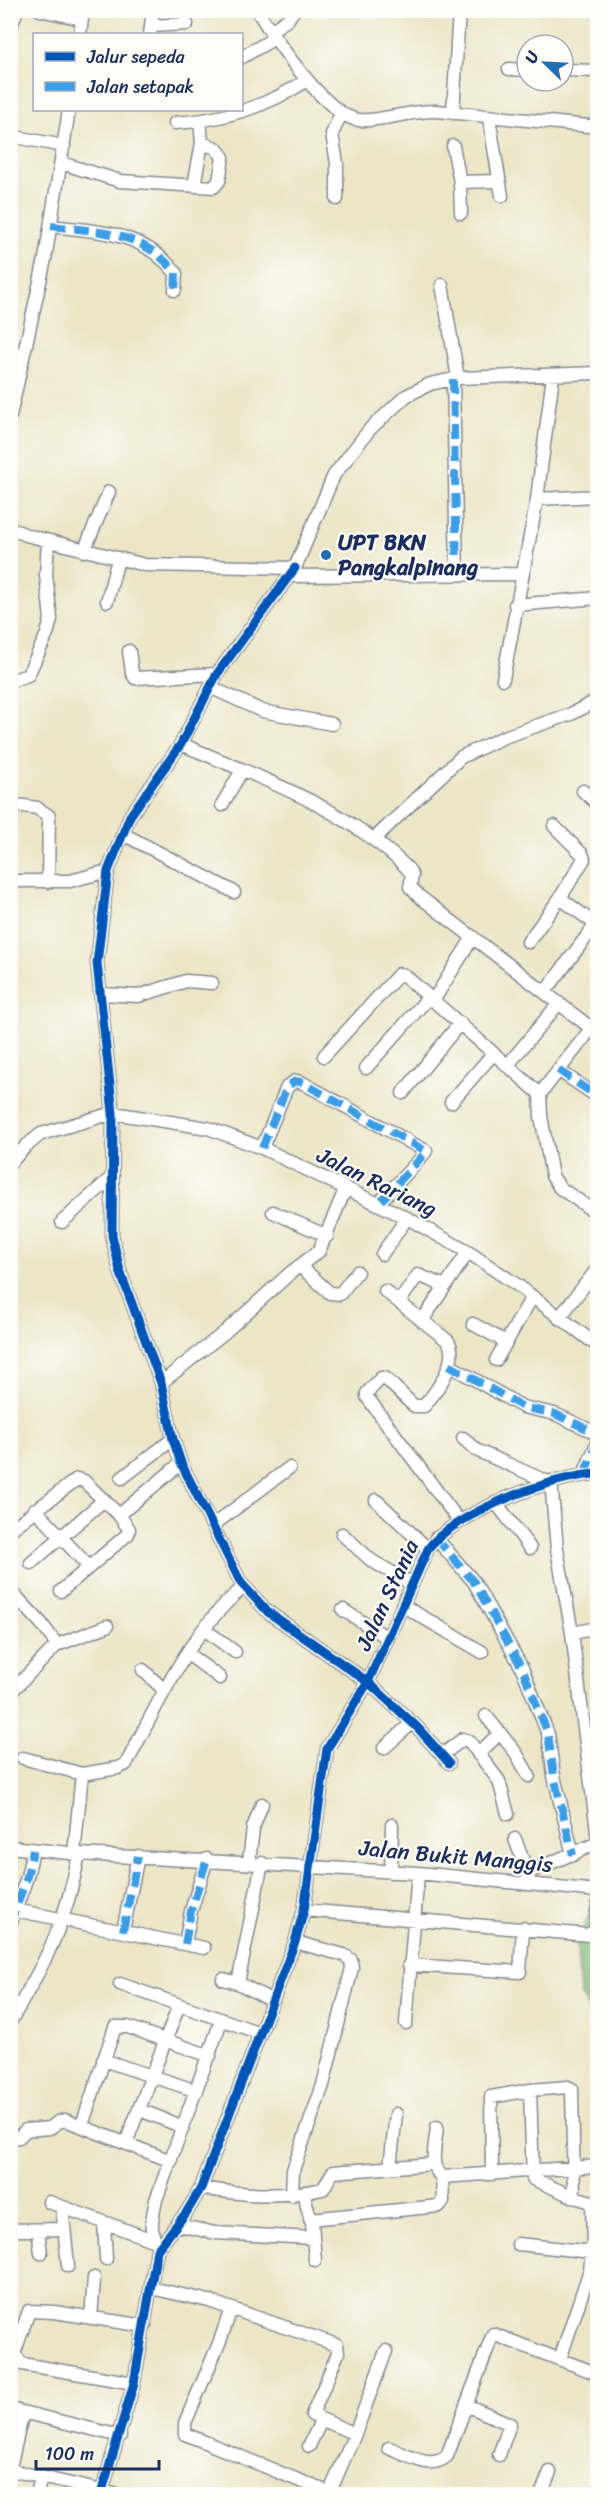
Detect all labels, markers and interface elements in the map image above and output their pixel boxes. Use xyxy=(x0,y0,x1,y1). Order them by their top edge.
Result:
legend xyxy=(33,33,243,111)
north arrow xyxy=(515,33,575,93)
text: Jalur sepeda xyxy=(86,41,186,73)
text: U xyxy=(516,45,548,68)
text: Jalan setapak xyxy=(86,71,194,103)
place label: UPT BKN Pangkalpinang xyxy=(338,523,478,587)
marker: UPT BKN Pangkalpinang xyxy=(319,548,333,562)
street label: Jalan Rariang xyxy=(309,1136,444,1228)
street label: Jalan Stania xyxy=(344,1532,430,1658)
street label: Jalan Bukit Manggis xyxy=(357,1828,555,1884)
scale bar xyxy=(36,2433,159,2471)
text: 100 m xyxy=(45,2438,94,2470)

